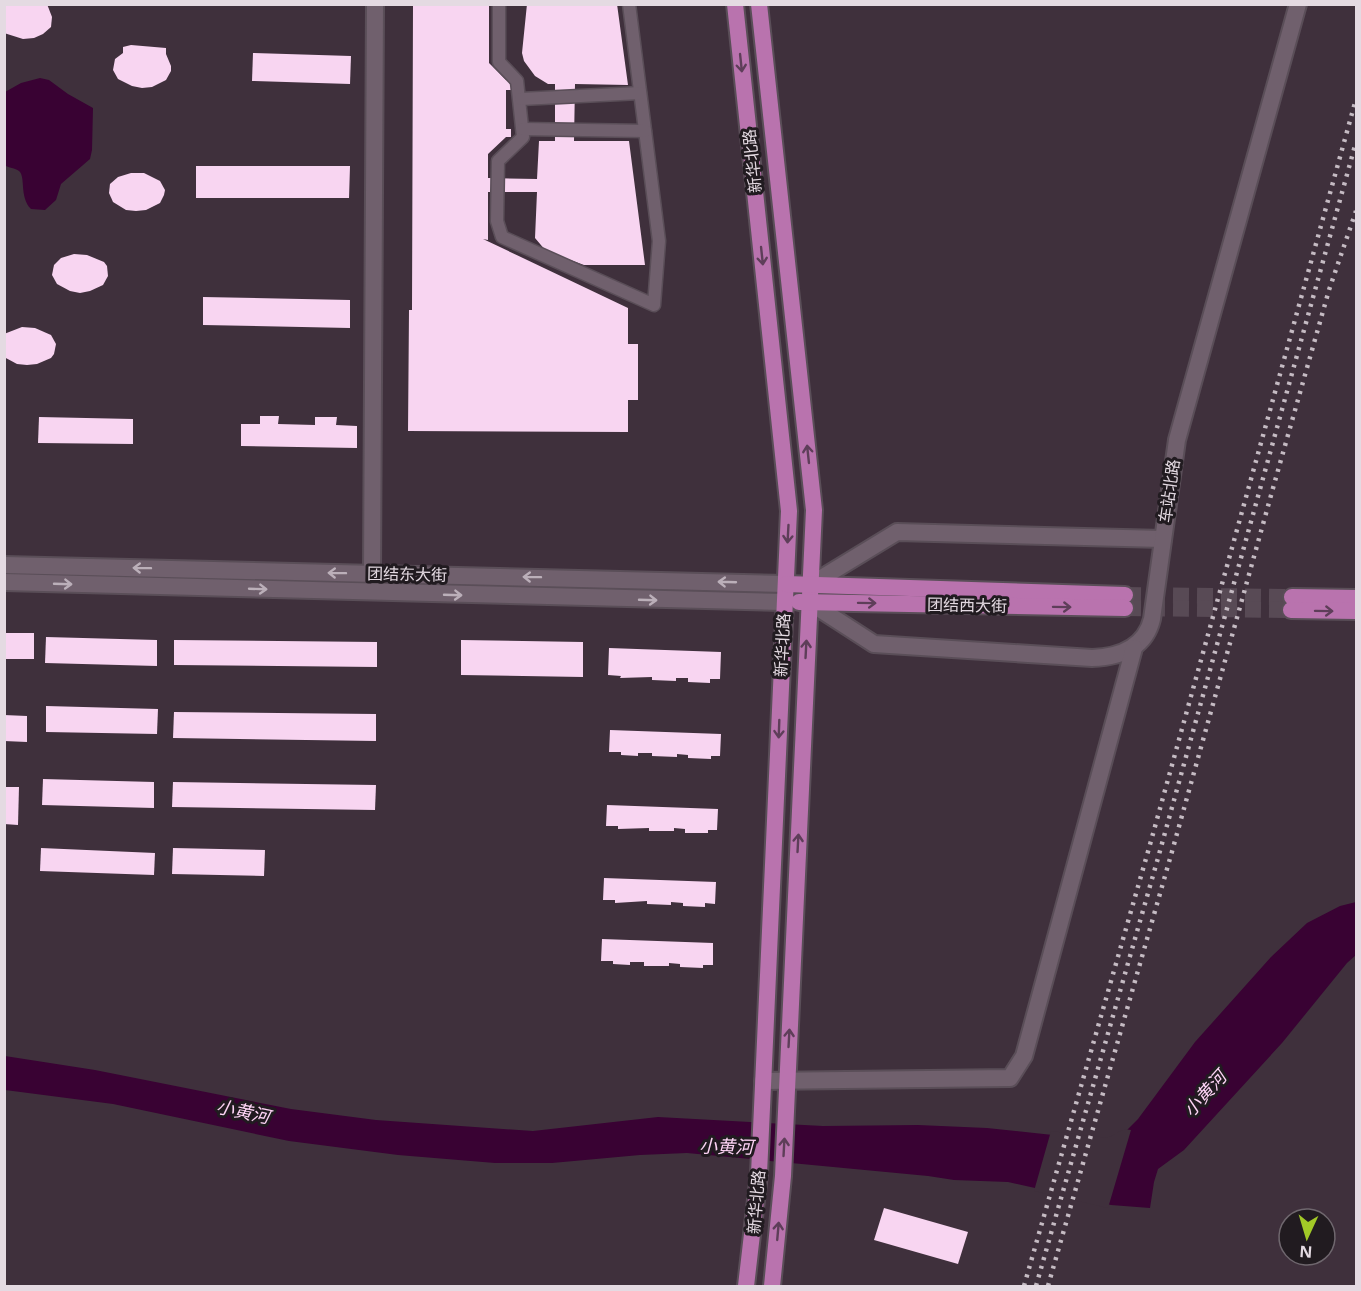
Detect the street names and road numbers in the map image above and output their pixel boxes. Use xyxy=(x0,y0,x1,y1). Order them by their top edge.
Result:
street label: 新华北路 xyxy=(738,128,766,194)
street label: 车站北路 xyxy=(1154,458,1184,524)
street label: 团结东大街 xyxy=(367,562,447,586)
street label: 团结西大街 xyxy=(927,593,1007,617)
street label: 新华北路 xyxy=(769,612,795,678)
street label: 新华北路 xyxy=(742,1169,770,1235)

